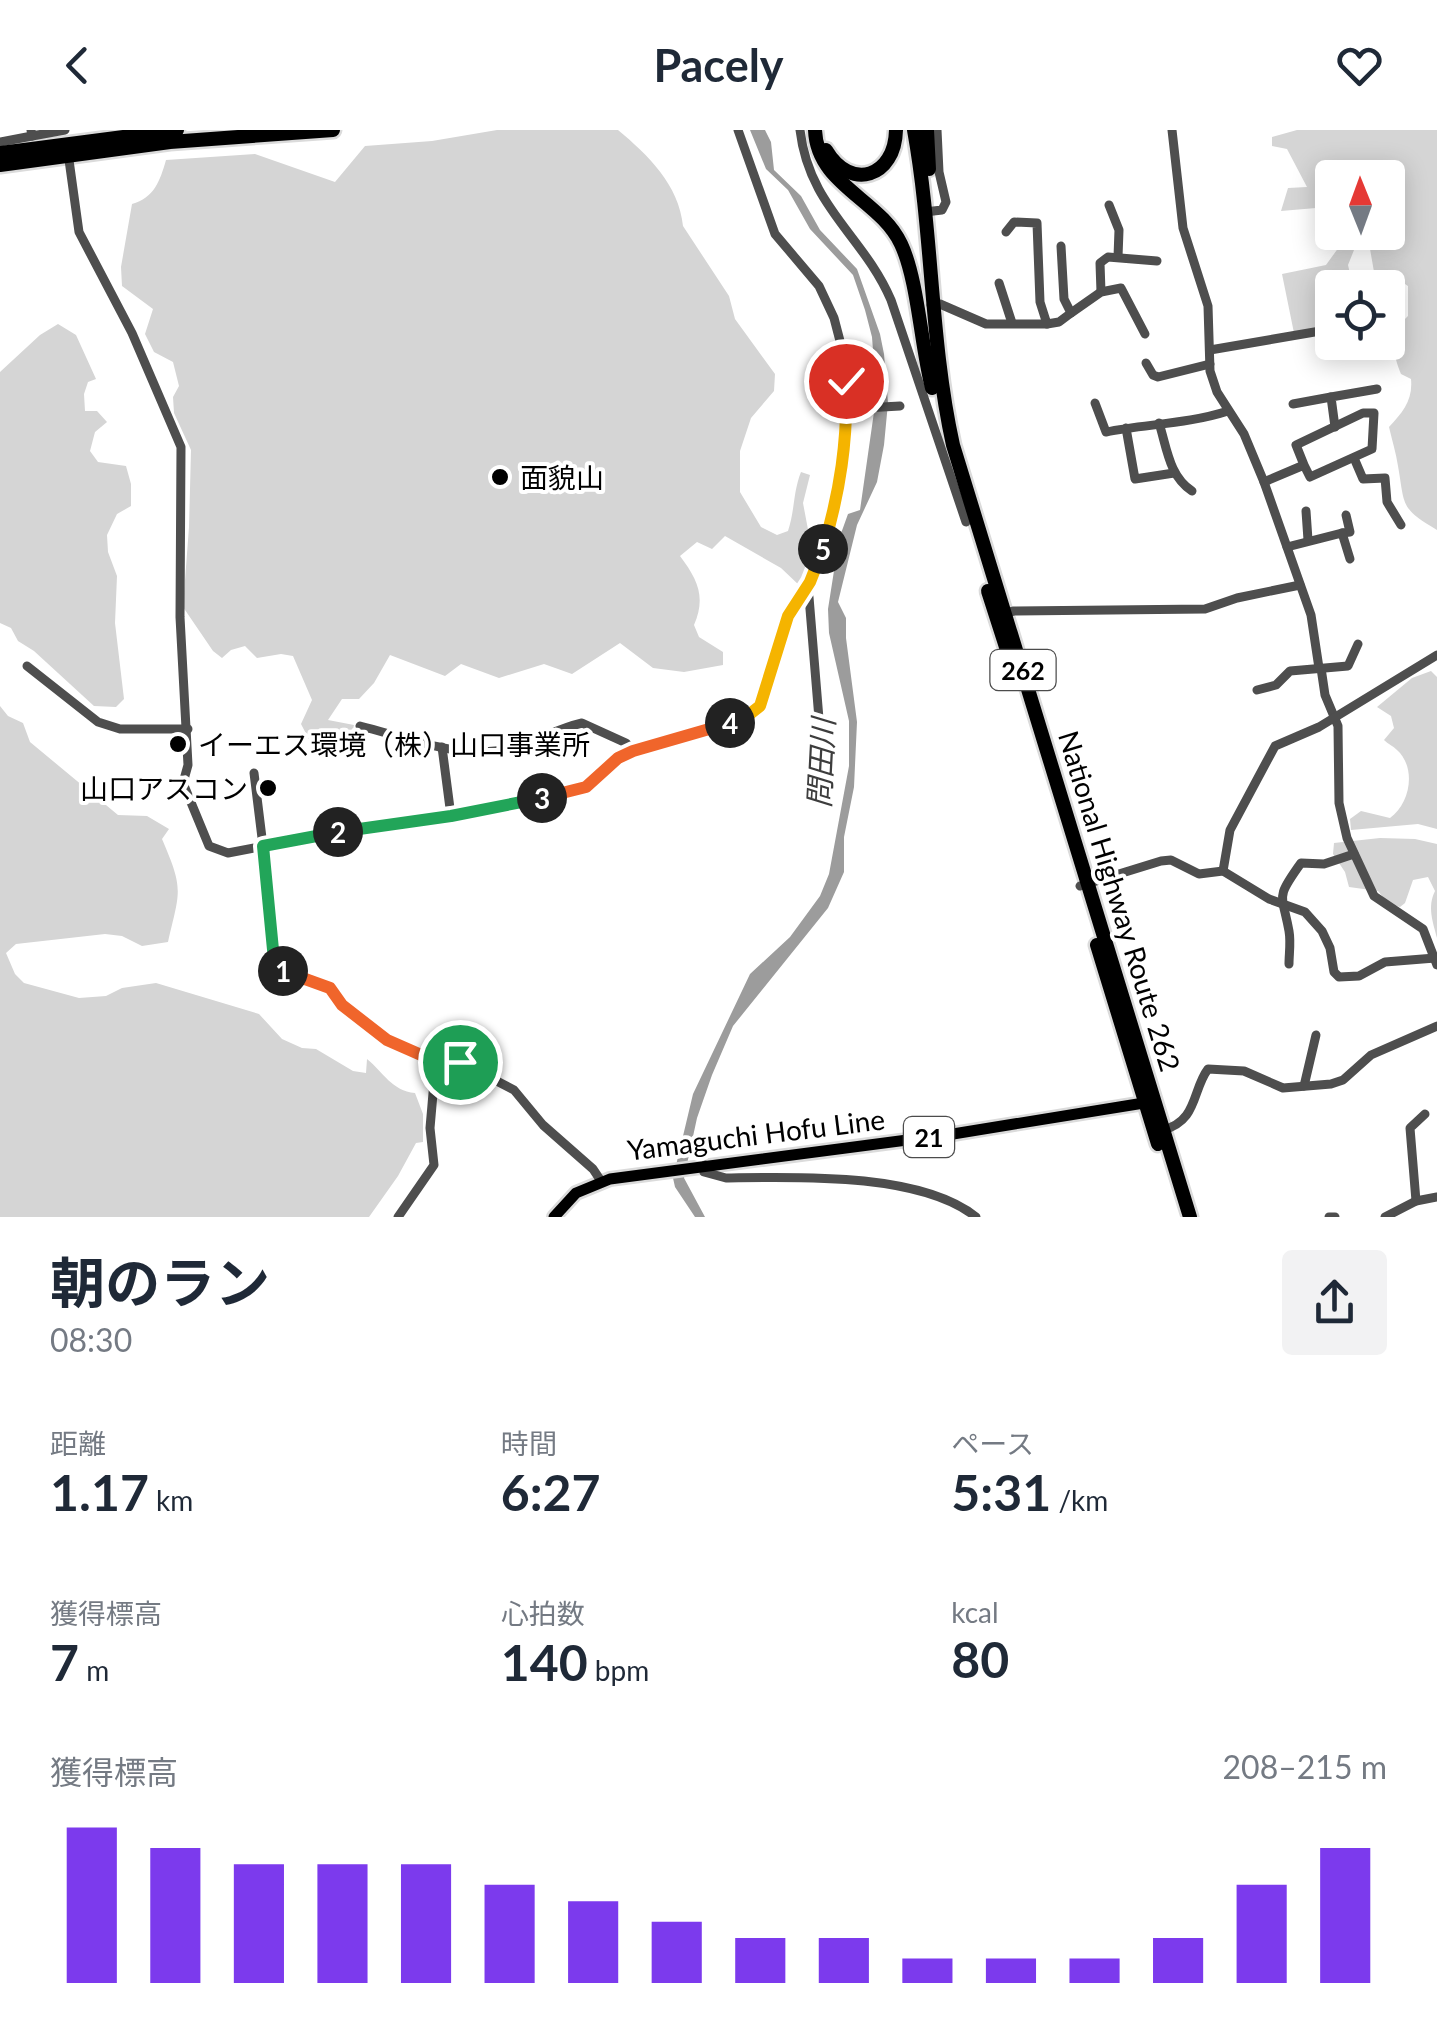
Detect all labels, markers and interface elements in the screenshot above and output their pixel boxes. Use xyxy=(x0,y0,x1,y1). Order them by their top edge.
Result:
icon: back xyxy=(50,38,105,93)
text: Pacely xyxy=(653,38,784,92)
icon: heart xyxy=(1332,38,1387,93)
north arrow xyxy=(1315,160,1405,250)
map controls xyxy=(1315,160,1405,360)
button: locate xyxy=(1315,270,1405,360)
pin xyxy=(804,339,889,424)
icon: check xyxy=(819,354,874,409)
place label: 面貌山 xyxy=(520,460,604,494)
marker: 面貌山 xyxy=(489,466,511,488)
pin: 5 xyxy=(798,524,848,574)
text: 5 xyxy=(815,532,831,566)
road number: 262 xyxy=(990,650,1056,690)
pin: 4 xyxy=(705,698,755,748)
text: 4 xyxy=(722,706,738,740)
water label: 問田川 xyxy=(800,714,840,809)
place label: イーエス環境（株）山口事業所 xyxy=(198,727,590,761)
street label: National Highway Route 262 xyxy=(1052,727,1188,1075)
marker: イーエス環境（株）山口事業所 xyxy=(167,733,189,755)
place label: 山口アスコン xyxy=(80,771,248,805)
pin: 3 xyxy=(517,773,567,823)
marker: 山口アスコン xyxy=(257,777,279,799)
text: 3 xyxy=(534,781,550,815)
pin: 2 xyxy=(313,807,363,857)
text: 2 xyxy=(330,815,346,849)
pin: 1 xyxy=(258,946,308,996)
text: 1 xyxy=(275,954,291,988)
pin xyxy=(418,1020,503,1105)
icon: arrive xyxy=(433,1035,488,1090)
street label: Yamaguchi Hofu Line xyxy=(625,1101,887,1167)
road number: 21 xyxy=(904,1117,954,1157)
text: 朝のラン xyxy=(50,1249,270,1315)
button: share xyxy=(1282,1250,1387,1355)
text: 08:30 xyxy=(50,1320,132,1359)
text: 距離 xyxy=(50,1426,106,1460)
text: 時間 xyxy=(501,1426,557,1460)
text: ペース xyxy=(951,1426,1034,1460)
text: 1.17 xyxy=(50,1462,149,1522)
text: 6:27 xyxy=(501,1462,601,1522)
text: 5:31 xyxy=(951,1462,1051,1522)
text: km xyxy=(149,1483,193,1517)
text: /km xyxy=(1051,1483,1108,1517)
text: kcal xyxy=(951,1595,999,1629)
text: 獲得標高 xyxy=(50,1596,162,1630)
text: 心拍数 xyxy=(501,1596,585,1630)
text: 80 xyxy=(951,1629,1009,1689)
text: 7 xyxy=(50,1632,79,1692)
text: 140 xyxy=(501,1632,588,1692)
text: m xyxy=(79,1653,109,1687)
text: bpm xyxy=(588,1653,649,1687)
text: 208–215 m xyxy=(1223,1747,1387,1786)
text: 獲得標高 xyxy=(50,1752,178,1791)

